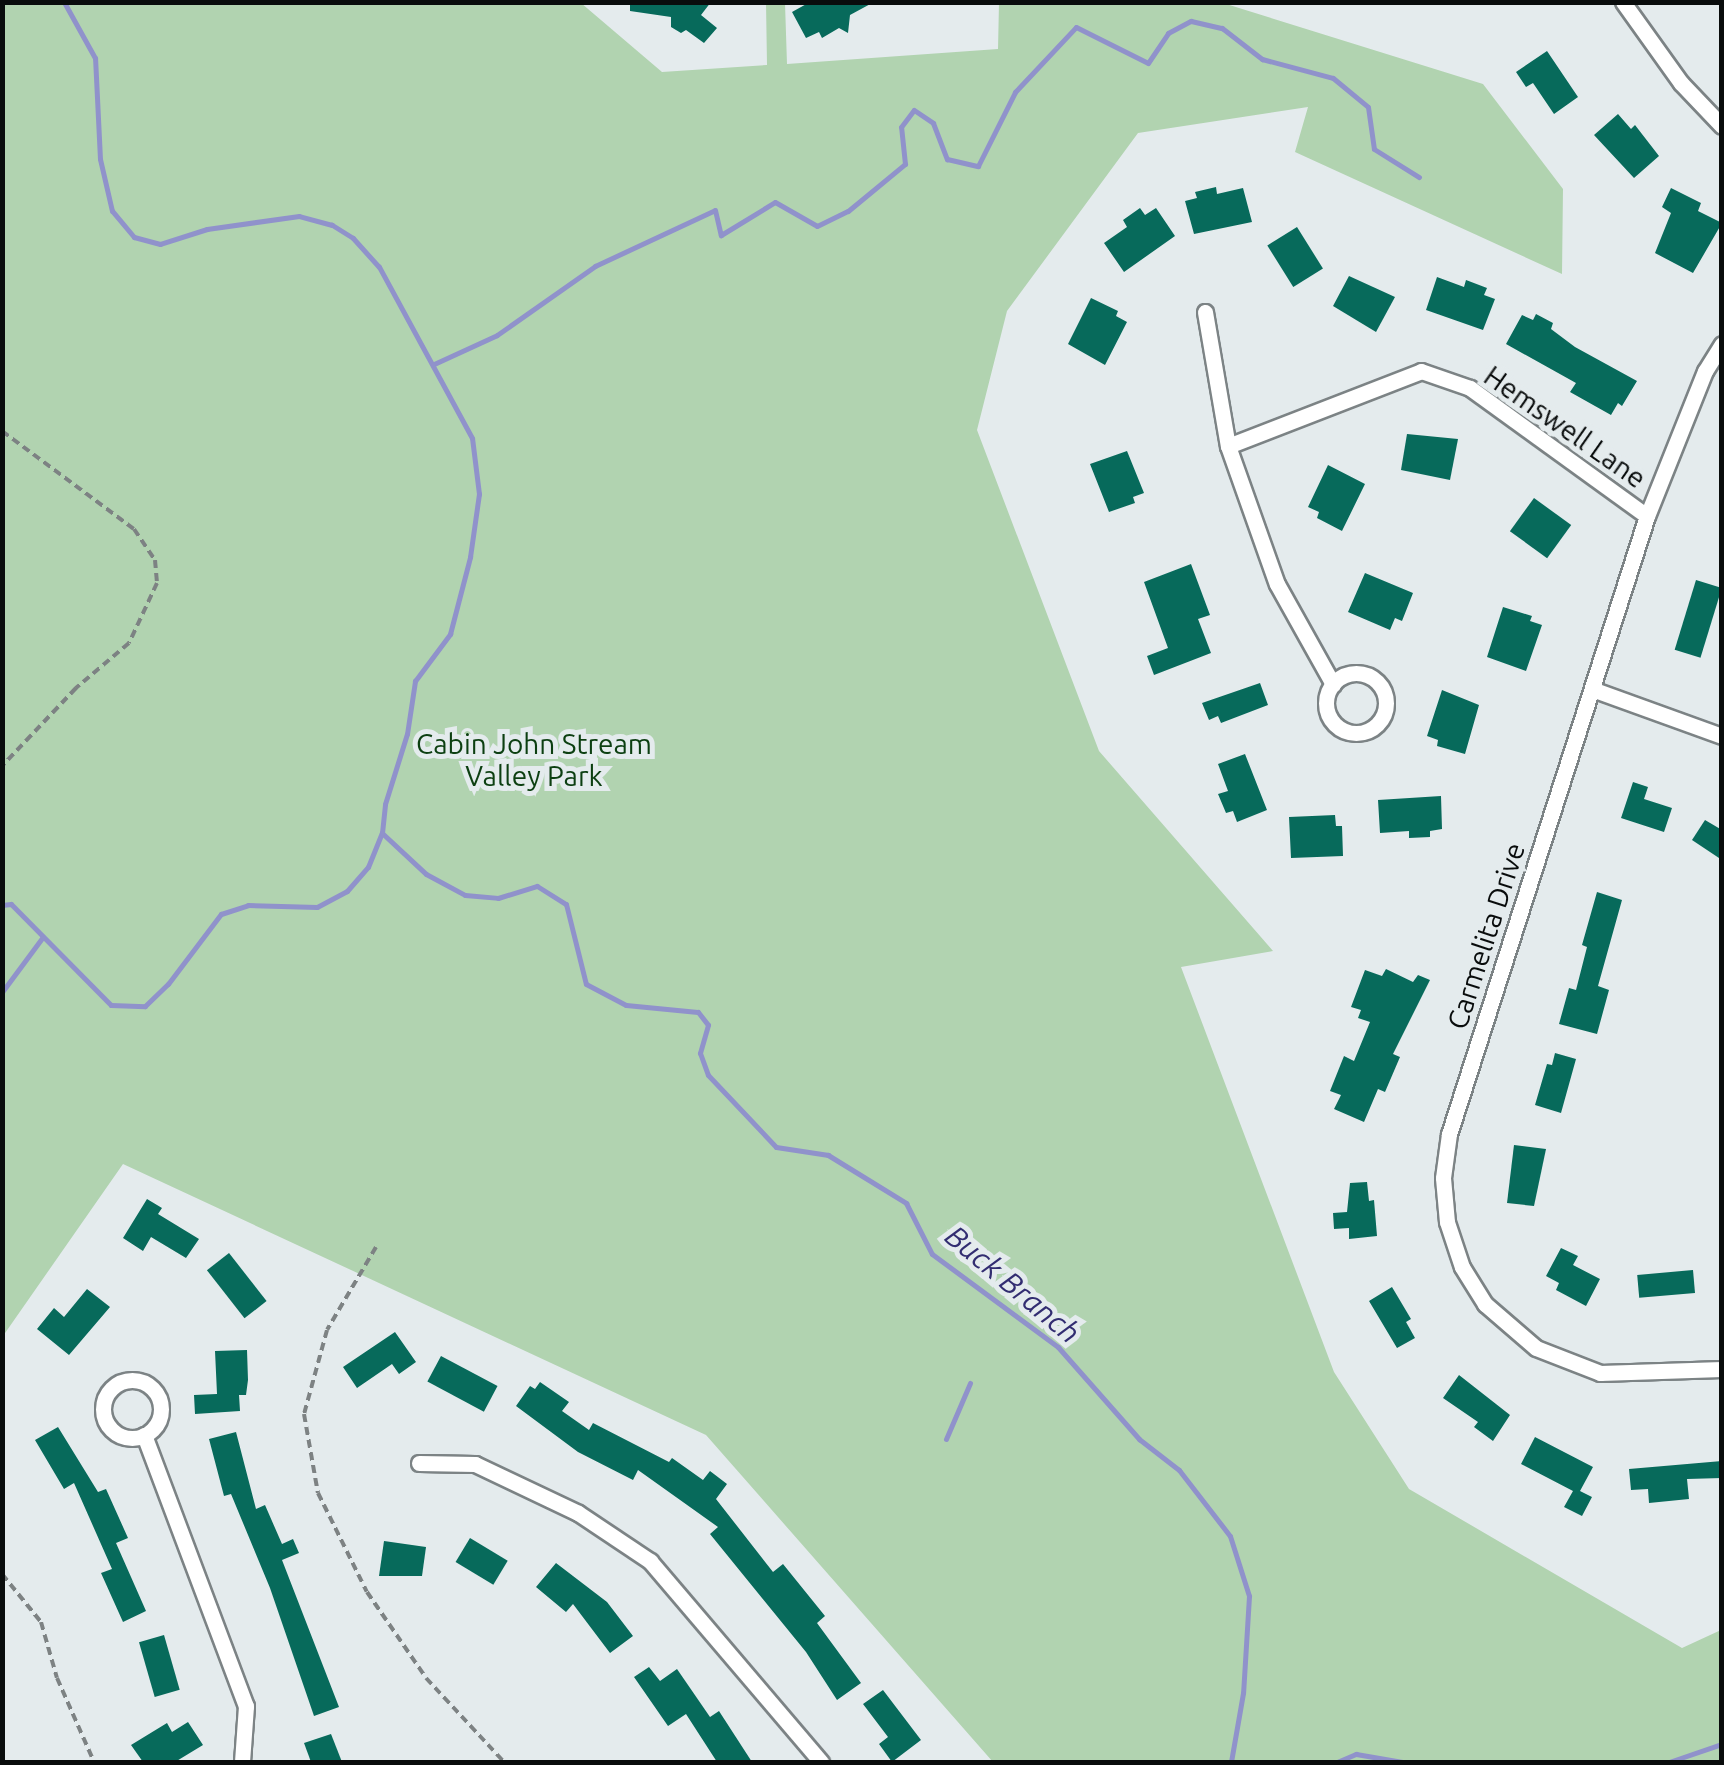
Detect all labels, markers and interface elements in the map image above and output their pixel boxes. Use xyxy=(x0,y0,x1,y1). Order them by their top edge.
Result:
street label: Hemswell Lane xyxy=(1478,359,1652,495)
park label: Cabin John Stream Valley Park xyxy=(416,727,652,793)
street label: Carmelita Drive xyxy=(1440,839,1532,1033)
water label: Buck Branch xyxy=(938,1217,1088,1351)

